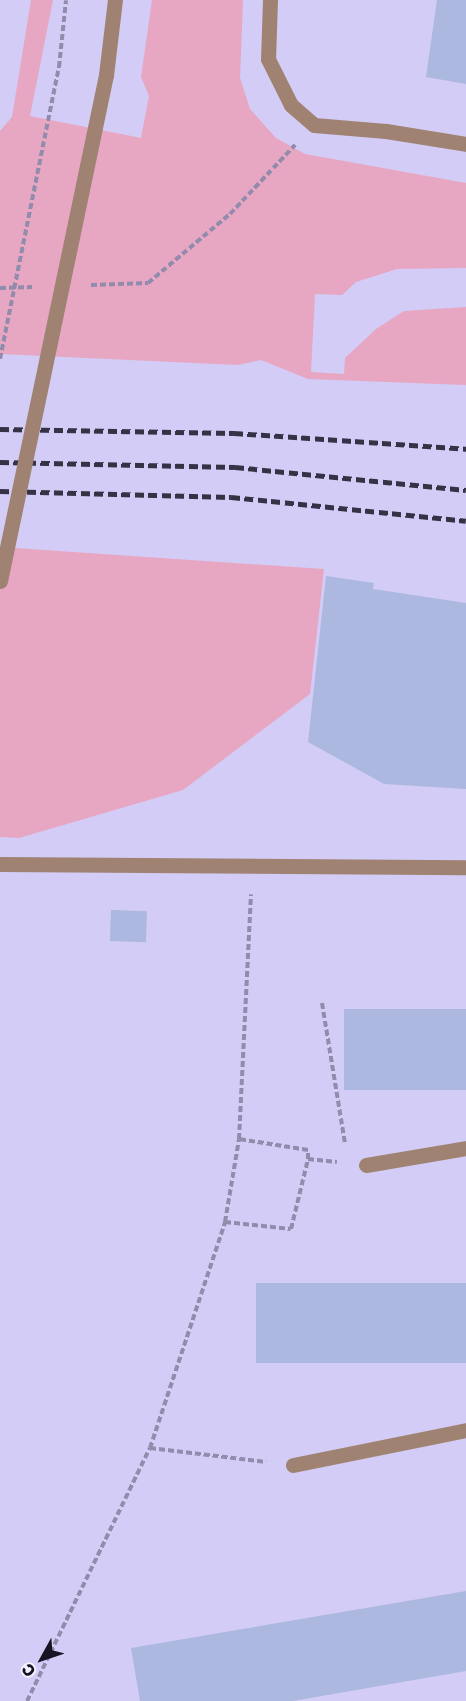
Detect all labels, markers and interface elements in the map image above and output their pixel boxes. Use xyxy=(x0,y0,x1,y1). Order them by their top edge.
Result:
north arrow xyxy=(12,1629,72,1689)
text: С xyxy=(17,1660,40,1681)

